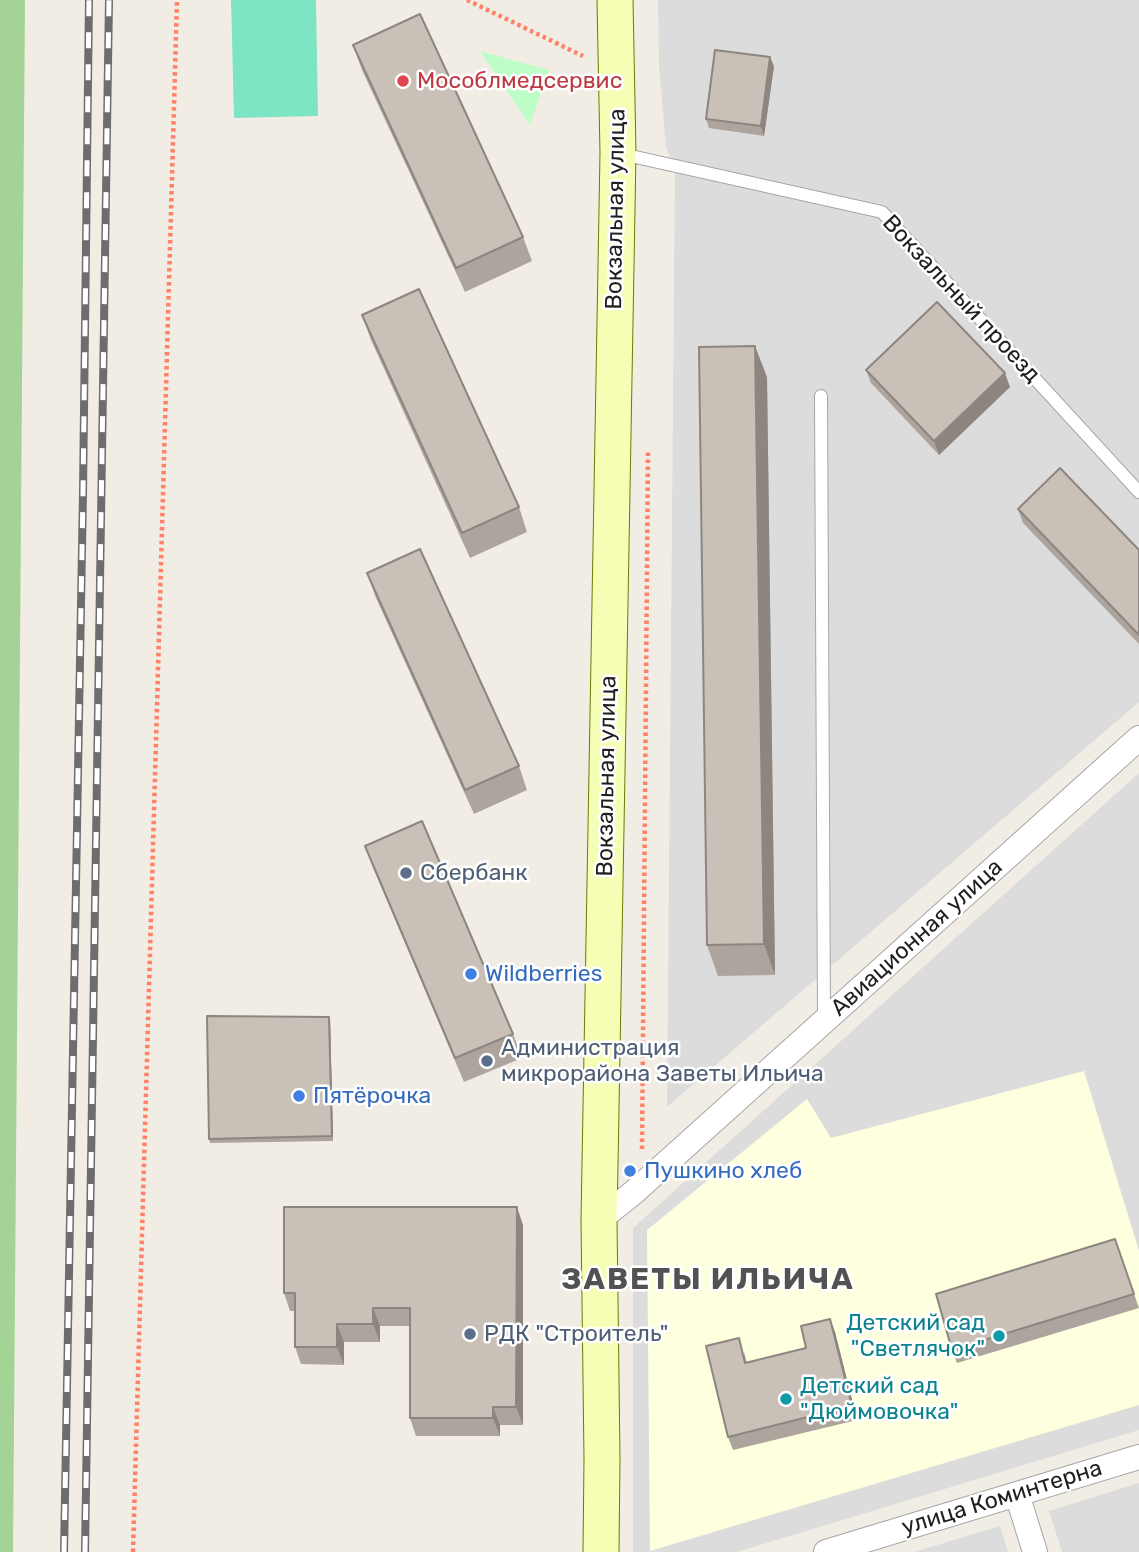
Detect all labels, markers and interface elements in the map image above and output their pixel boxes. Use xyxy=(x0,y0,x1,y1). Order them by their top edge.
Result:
place label: Мособлмедсервис xyxy=(417,67,622,95)
marker: Мособлмедсервис xyxy=(395,73,411,89)
street label: Вокзальная улица xyxy=(600,108,632,310)
street label: Вокзальный проезд xyxy=(876,209,1046,389)
street label: Вокзальная улица xyxy=(591,675,623,877)
street label: Авиационная улица xyxy=(825,854,1009,1022)
place label: Сбербанк xyxy=(420,859,528,887)
marker: Сбербанк xyxy=(398,865,414,881)
place label: Wildberries xyxy=(485,960,602,988)
marker: Wildberries xyxy=(463,966,479,982)
place label: Администрация микрорайона Заветы Ильича xyxy=(501,1034,824,1088)
marker: Администрация микрорайона Заветы Ильича xyxy=(479,1053,495,1069)
place label: Пятёрочка xyxy=(313,1082,431,1110)
marker: Пятёрочка xyxy=(291,1088,307,1104)
place label: Пушкино хлеб xyxy=(644,1157,802,1185)
marker: Пушкино хлеб xyxy=(622,1163,638,1179)
district label: ЗАВЕТЫ ИЛЬИЧА xyxy=(563,1262,853,1298)
place label: Детский сад "Светлячок" xyxy=(846,1309,985,1363)
place label: РДК "Строитель" xyxy=(484,1320,668,1348)
marker: РДК "Строитель" xyxy=(462,1326,478,1342)
marker: Детский сад "Светлячок" xyxy=(991,1328,1007,1344)
place label: Детский сад "Дюймовочка" xyxy=(800,1372,958,1426)
marker: Детский сад "Дюймовочка" xyxy=(778,1391,794,1407)
street label: улица Коминтерна xyxy=(899,1454,1105,1542)

